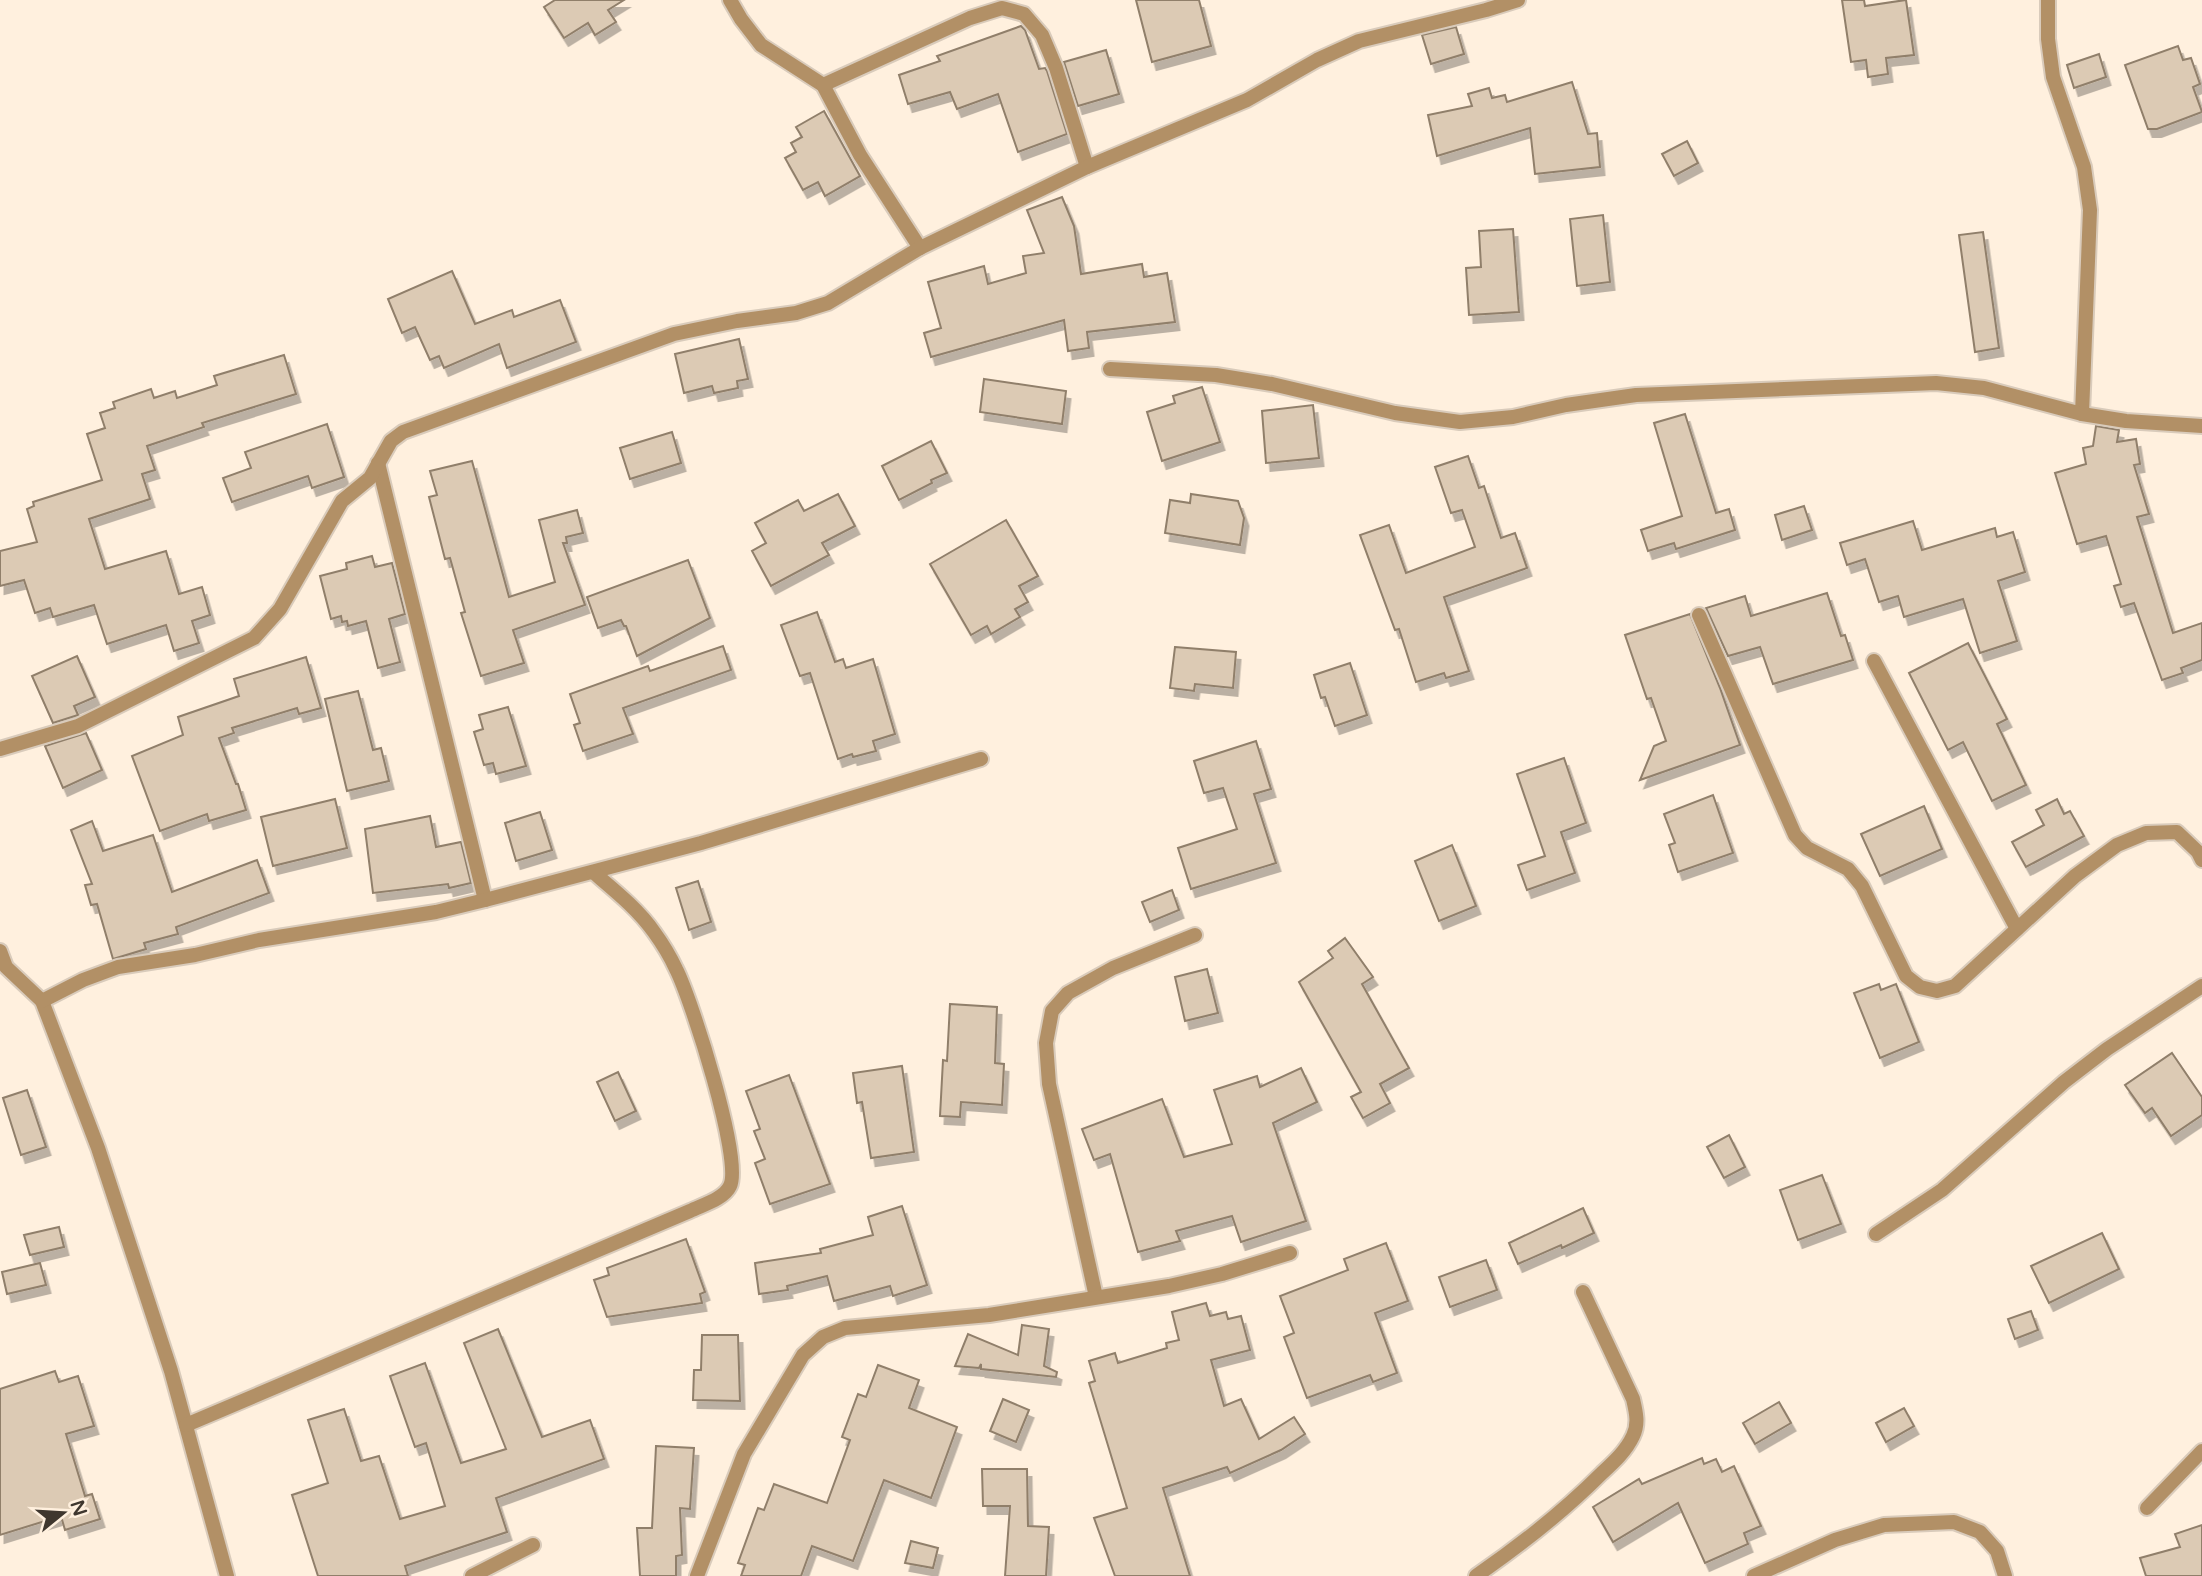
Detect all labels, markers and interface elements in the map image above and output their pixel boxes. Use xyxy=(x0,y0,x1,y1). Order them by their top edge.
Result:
north arrow xyxy=(28,1478,98,1548)
text: N xyxy=(65,1497,91,1519)

